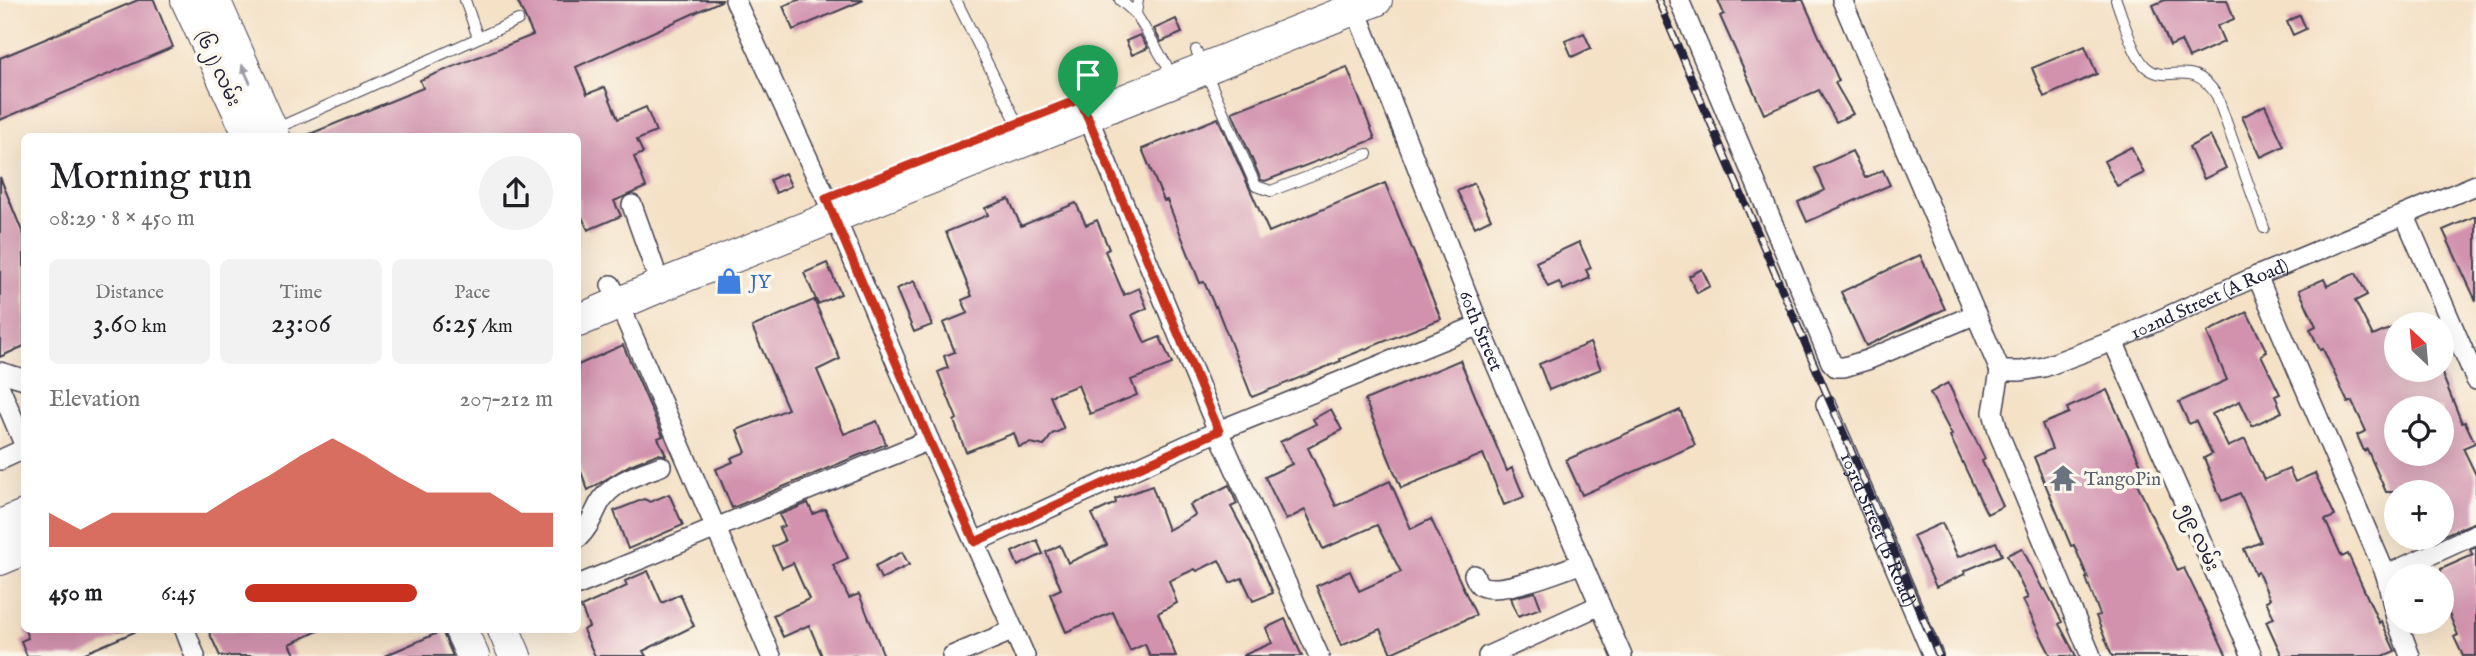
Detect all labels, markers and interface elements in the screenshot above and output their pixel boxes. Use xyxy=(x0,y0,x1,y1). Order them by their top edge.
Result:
street label: (၆၂) လမ်း xyxy=(187,25,249,112)
pin xyxy=(1058,45,1118,117)
icon: arrive xyxy=(1069,56,1107,94)
one-way arrow xyxy=(241,63,252,84)
text: Morning run xyxy=(49,154,252,202)
button: share xyxy=(479,156,553,230)
text: 08:29 · 8 × 450 m xyxy=(49,204,195,233)
street label: 102nd Street (A Road) xyxy=(2127,254,2293,346)
shop icon: JY xyxy=(714,266,744,296)
place label: JY xyxy=(748,271,772,295)
text: Distance xyxy=(95,281,164,305)
text: Time xyxy=(280,281,322,305)
text: Pace xyxy=(454,281,490,305)
street label: 60th Street xyxy=(1453,287,1508,376)
text: 3.60 xyxy=(93,305,138,343)
text: 23:06 xyxy=(271,305,331,343)
text: 6:25 xyxy=(432,305,477,343)
north arrow xyxy=(2384,312,2454,382)
map controls xyxy=(2384,312,2454,634)
text: km xyxy=(138,315,167,339)
text: /km xyxy=(477,315,513,339)
text: Elevation xyxy=(49,385,140,414)
text: 207–212 m xyxy=(460,385,553,414)
button: locate xyxy=(2384,396,2454,466)
street label: 103rd Street (B Road) xyxy=(1834,449,1921,611)
temple icon: TangoPin xyxy=(2048,463,2078,493)
place label: TangoPin xyxy=(2084,468,2161,492)
button: + xyxy=(2384,480,2454,550)
street label: ၅၉ လမ်း xyxy=(2171,499,2227,576)
button: − xyxy=(2384,564,2454,634)
text: 450 m xyxy=(49,579,103,608)
text: 6:45 xyxy=(161,579,196,608)

